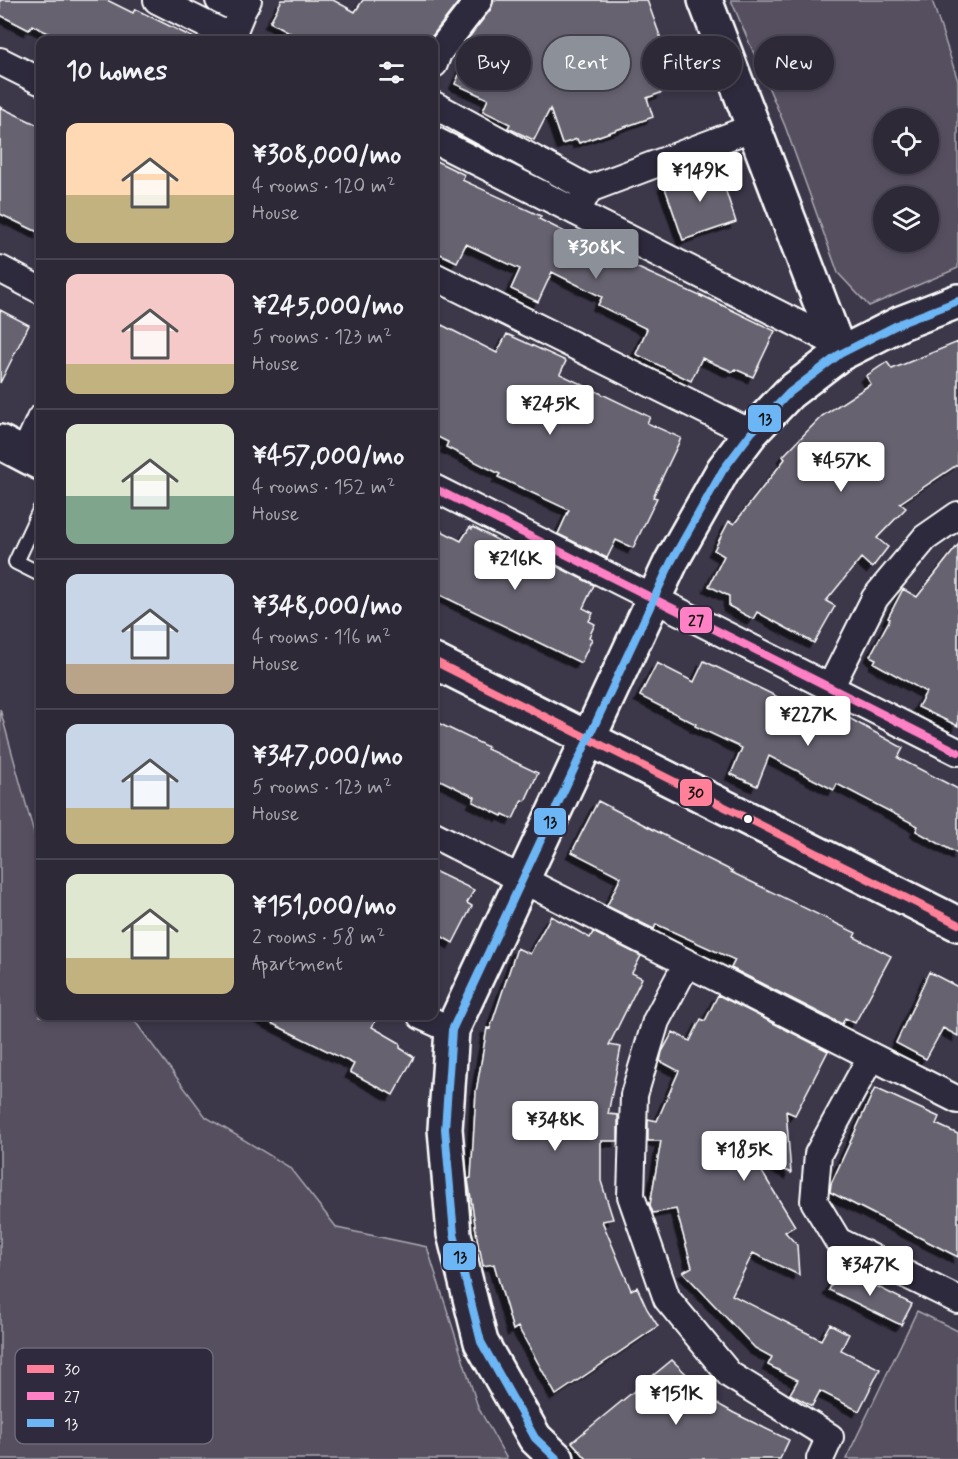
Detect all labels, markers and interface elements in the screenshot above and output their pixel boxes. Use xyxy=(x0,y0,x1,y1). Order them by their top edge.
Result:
chip: Buy xyxy=(456,36,531,90)
chip: Rent xyxy=(543,36,630,90)
chip: Filters xyxy=(642,36,742,90)
chip: New xyxy=(754,36,834,90)
text: 10 homes xyxy=(66,55,167,89)
icon: filters xyxy=(375,56,408,89)
map controls xyxy=(873,108,939,252)
button: locate xyxy=(873,108,939,174)
text: ¥308,000/mo xyxy=(252,139,401,173)
icon: home xyxy=(114,147,186,219)
pin: ¥149K xyxy=(658,152,742,203)
text: ¥149K xyxy=(671,158,729,185)
text: 4 rooms · 120 m² xyxy=(252,173,395,200)
button: layers xyxy=(873,186,939,252)
text: House xyxy=(252,200,299,227)
pin: ¥308K xyxy=(554,229,638,280)
text: ¥308K xyxy=(568,235,624,262)
text: ¥245,000/mo xyxy=(252,290,404,324)
icon: home xyxy=(114,298,186,370)
text: 5 rooms · 123 m² xyxy=(252,324,392,351)
text: House xyxy=(252,351,299,378)
pin: ¥245K xyxy=(508,385,592,436)
text: ¥245K xyxy=(521,391,579,418)
line badge: 13 xyxy=(747,404,782,433)
text: 13 xyxy=(758,409,772,430)
text: ¥457,000/mo xyxy=(252,440,404,474)
pin: ¥457K xyxy=(799,442,883,493)
icon: home xyxy=(114,448,186,520)
text: ¥457K xyxy=(811,448,871,475)
text: 4 rooms · 152 m² xyxy=(252,474,395,501)
text: House xyxy=(252,501,299,528)
pin: ¥216K xyxy=(473,540,557,591)
text: ¥216K xyxy=(488,546,542,573)
text: ¥348,000/mo xyxy=(252,590,402,624)
icon: home xyxy=(114,598,186,670)
line badge: 27 xyxy=(679,606,713,634)
text: 27 xyxy=(688,611,704,632)
text: 4 rooms · 116 m² xyxy=(252,624,391,651)
text: House xyxy=(252,651,299,678)
pin: ¥227K xyxy=(766,696,850,747)
text: ¥227K xyxy=(779,702,837,729)
text: ¥347,000/mo xyxy=(252,740,403,774)
icon: home xyxy=(114,748,186,820)
text: 5 rooms · 123 m² xyxy=(252,774,392,801)
line badge: 30 xyxy=(679,778,713,807)
text: 30 xyxy=(688,783,704,804)
text: House xyxy=(252,801,299,828)
line badge: 13 xyxy=(533,807,567,836)
text: 13 xyxy=(543,812,557,833)
unlabelled marker xyxy=(742,813,754,825)
text: ¥151,000/mo xyxy=(252,890,396,924)
icon: home xyxy=(114,898,186,970)
text: 2 rooms · 58 m² xyxy=(252,924,385,951)
text: Apartment xyxy=(252,951,343,978)
pin: ¥348K xyxy=(513,1101,597,1152)
text: ¥348K xyxy=(526,1107,584,1134)
pin: ¥185K xyxy=(702,1131,786,1182)
text: ¥185K xyxy=(716,1137,772,1164)
line badge: 13 xyxy=(442,1242,477,1271)
pin: ¥347K xyxy=(828,1246,912,1297)
text: 13 xyxy=(453,1247,467,1268)
text: ¥347K xyxy=(841,1252,899,1279)
legend xyxy=(15,1348,213,1444)
text: 30 xyxy=(64,1360,80,1381)
pin: ¥151K xyxy=(634,1375,718,1426)
text: ¥151K xyxy=(649,1381,703,1408)
text: 27 xyxy=(64,1387,80,1408)
text: 13 xyxy=(64,1414,78,1435)

